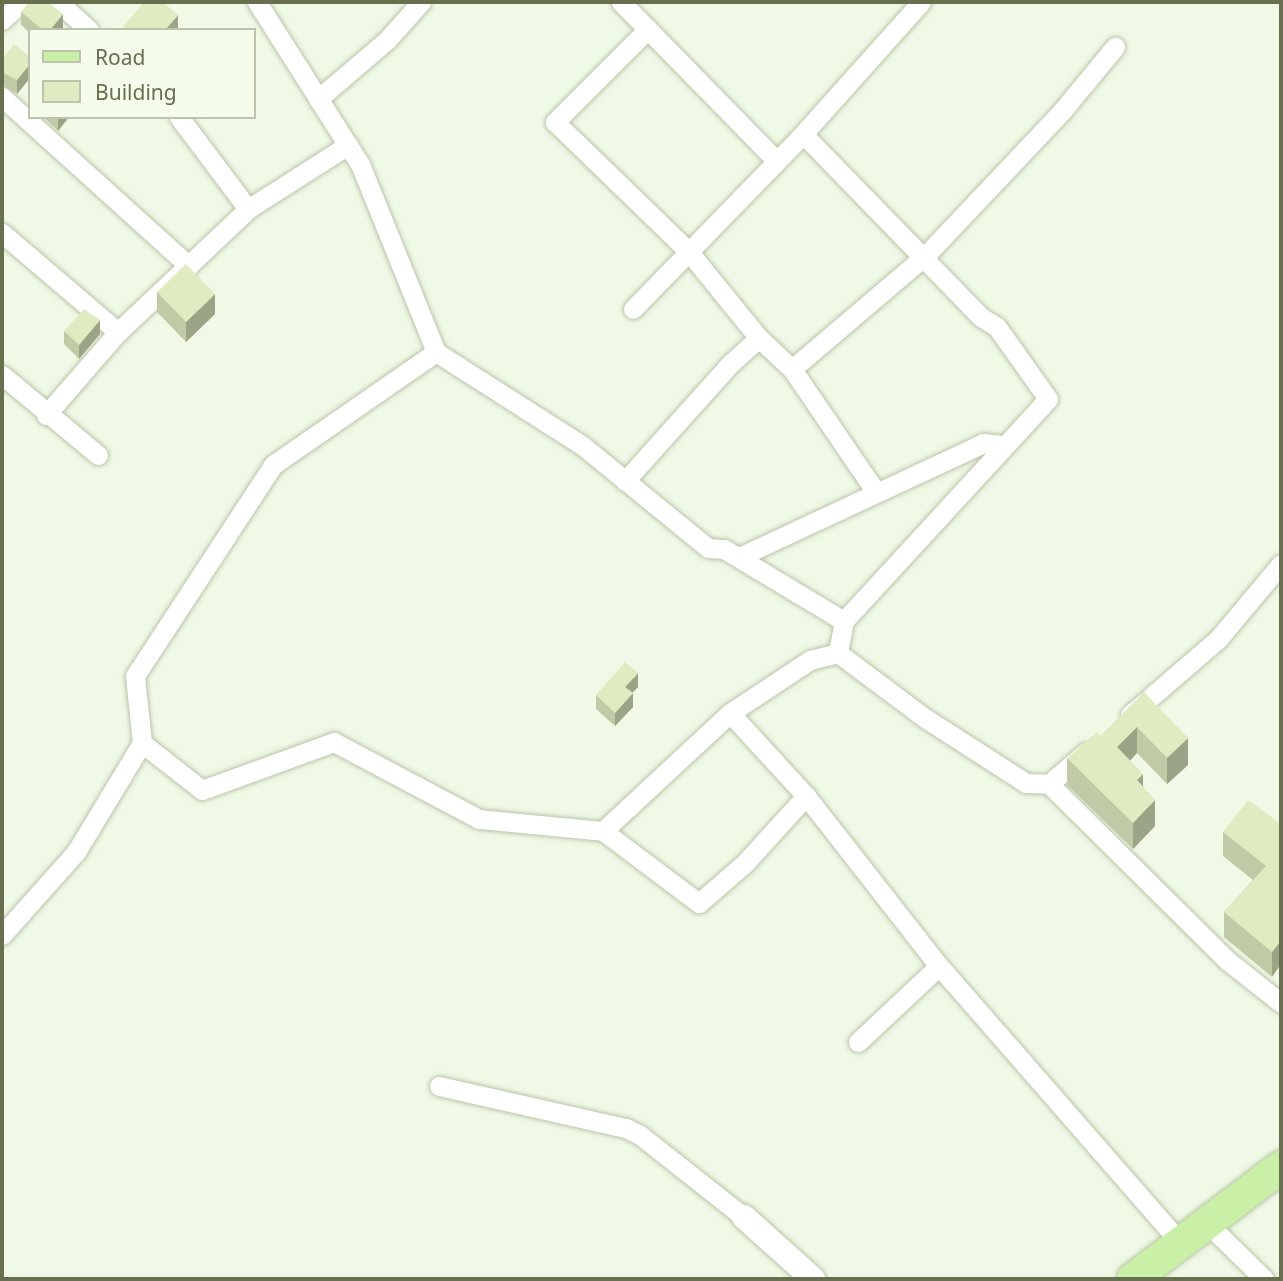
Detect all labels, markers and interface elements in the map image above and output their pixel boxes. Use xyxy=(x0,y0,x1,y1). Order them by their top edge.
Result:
legend xyxy=(28,28,256,119)
text: Road xyxy=(95,43,145,71)
text: Building xyxy=(95,78,177,106)

